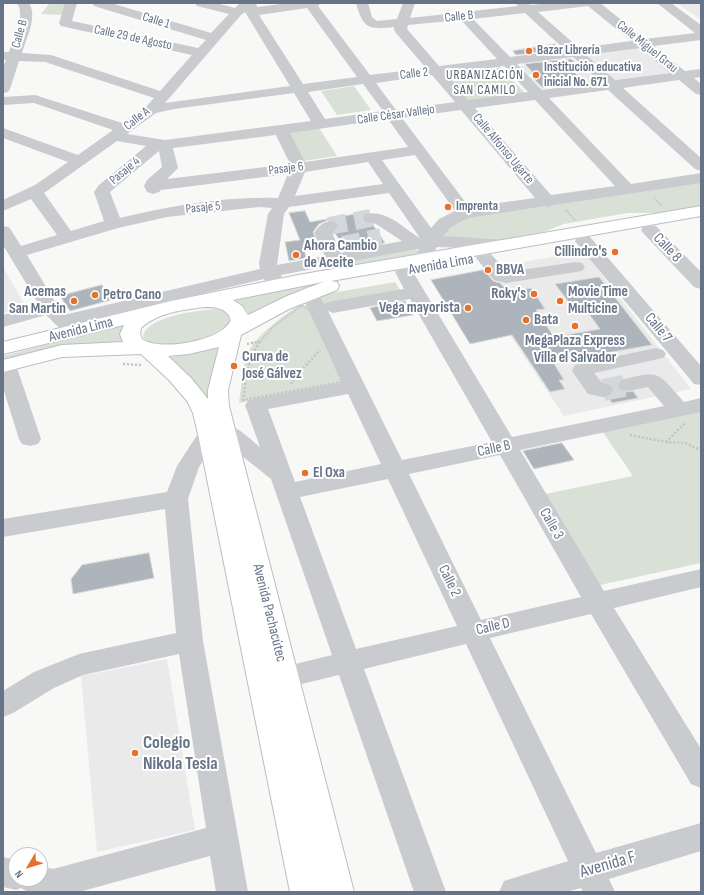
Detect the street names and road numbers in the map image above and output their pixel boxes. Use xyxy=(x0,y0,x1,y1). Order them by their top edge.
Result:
street label: Calle B xyxy=(444,8,474,26)
street label: Calle 1 xyxy=(140,9,172,33)
street label: Calle B xyxy=(9,18,31,50)
street label: Calle Miguel Grau xyxy=(613,18,681,76)
street label: Calle 29 de Agosto xyxy=(93,22,173,54)
street label: Calle 2 xyxy=(399,65,429,83)
street label: Calle César Vallejo xyxy=(356,102,436,128)
street label: Calle A xyxy=(121,104,153,134)
street label: Calle Alfonso Ugarte xyxy=(469,111,537,187)
street label: Pasaje 4 xyxy=(107,154,143,188)
street label: Pasaje 6 xyxy=(268,159,304,179)
street label: Pasaje 5 xyxy=(185,198,221,218)
street label: Calle 8 xyxy=(649,230,685,266)
street label: Avenida Lima xyxy=(407,250,475,280)
street label: Calle 7 xyxy=(641,310,675,346)
street label: Avenida Lima xyxy=(47,313,115,347)
street label: Calle B xyxy=(476,437,512,461)
street label: Calle 3 xyxy=(535,505,567,543)
street label: Avenida Pachacútec xyxy=(248,562,290,664)
street label: Calle 2 xyxy=(434,562,464,600)
street label: Calle D xyxy=(474,614,512,640)
street label: Avenida F xyxy=(578,847,638,883)

